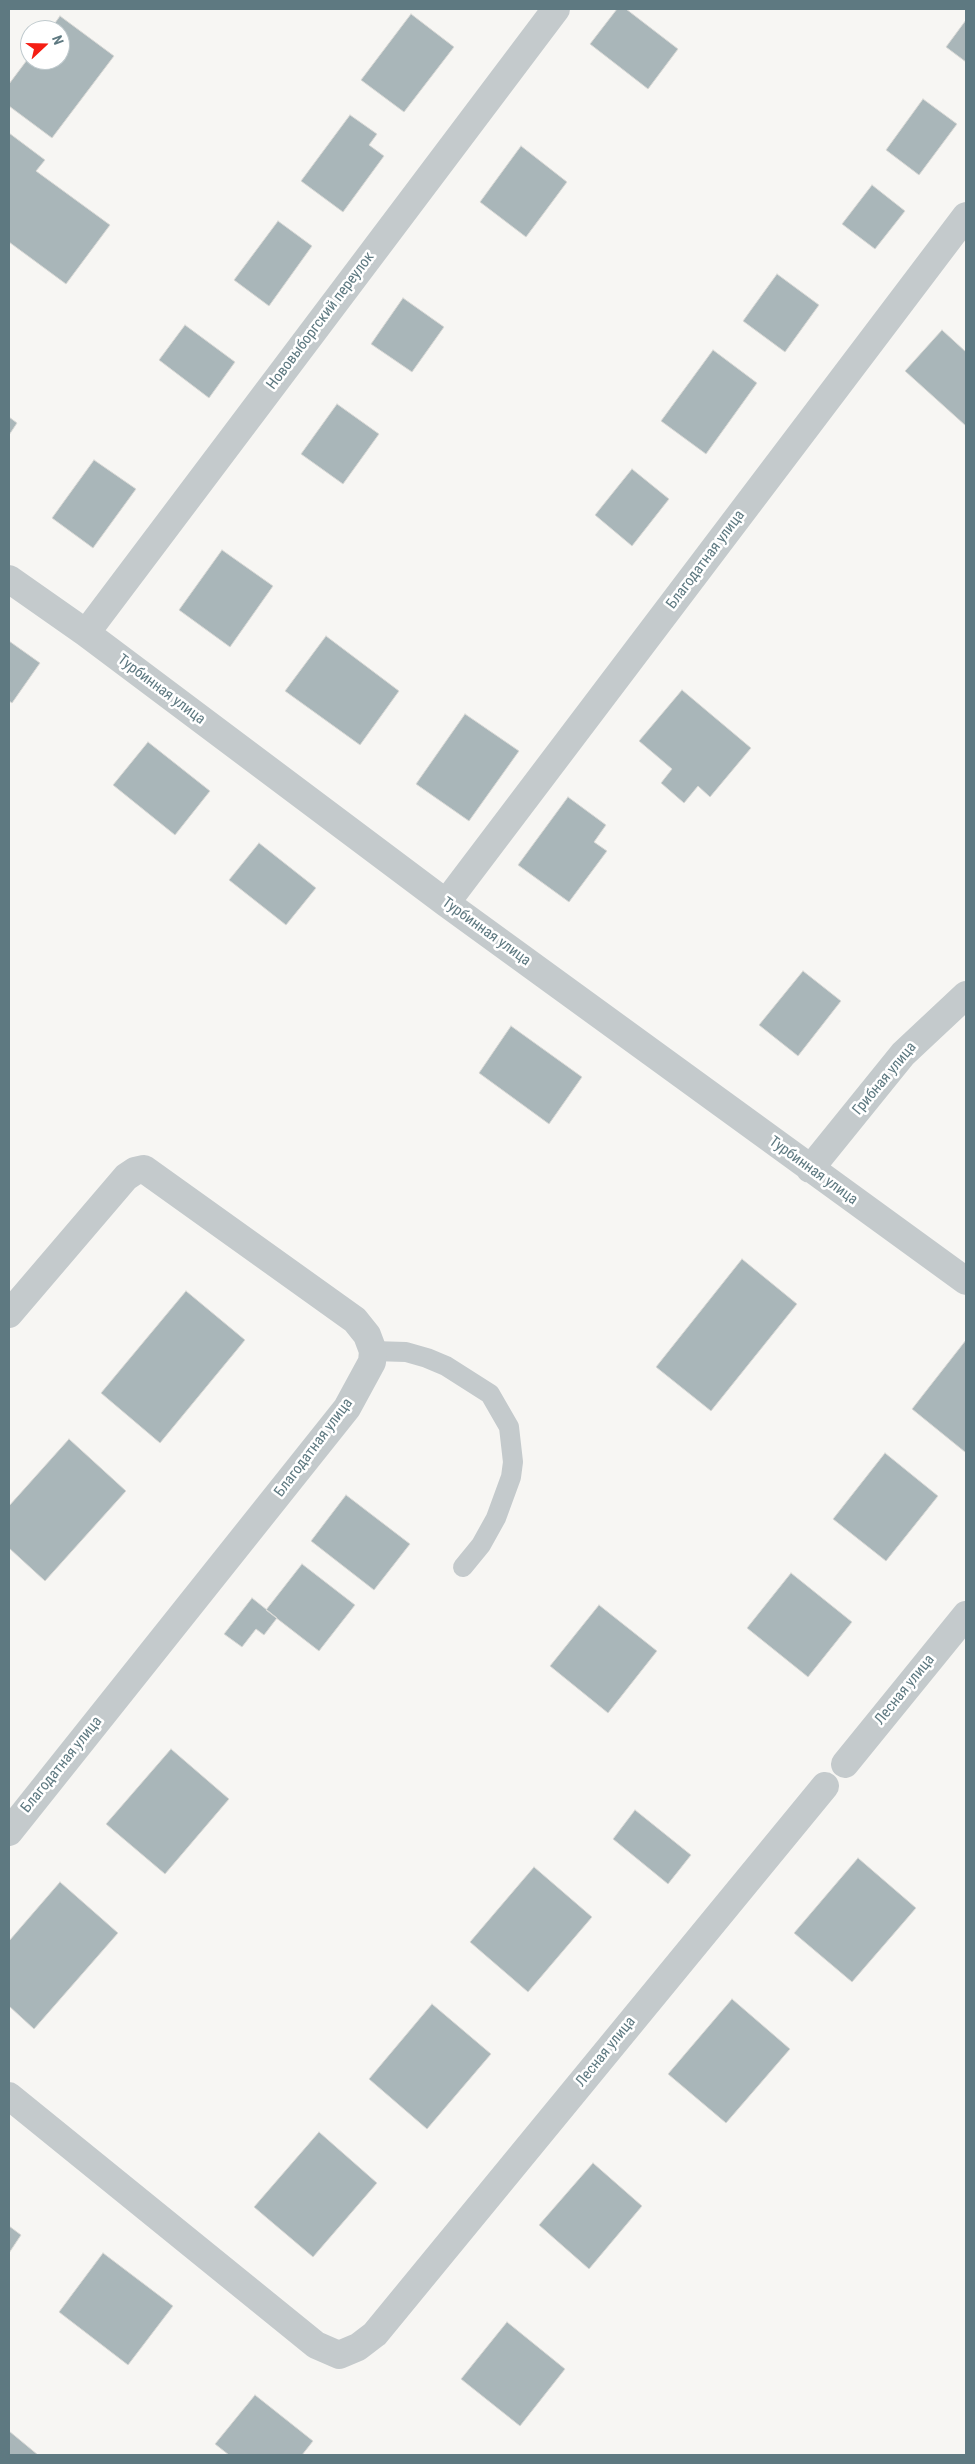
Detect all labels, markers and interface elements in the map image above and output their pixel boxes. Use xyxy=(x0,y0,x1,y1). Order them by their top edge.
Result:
north arrow xyxy=(20,20,70,70)
text: N xyxy=(49,33,67,47)
street label: Нововыборгский переулок xyxy=(263,249,379,393)
street label: Благодатная улица xyxy=(663,507,749,613)
street label: Турбинная улица xyxy=(114,651,208,729)
street label: Турбинная улица xyxy=(438,894,534,970)
street label: Грибная улица xyxy=(849,1039,921,1119)
street label: Турбинная улица xyxy=(765,1133,861,1209)
street label: Благодатная улица xyxy=(271,1395,357,1501)
street label: Лесная улица xyxy=(871,1651,939,1729)
street label: Благодатная улица xyxy=(18,1713,106,1817)
street label: Лесная улица xyxy=(572,2013,640,2091)

